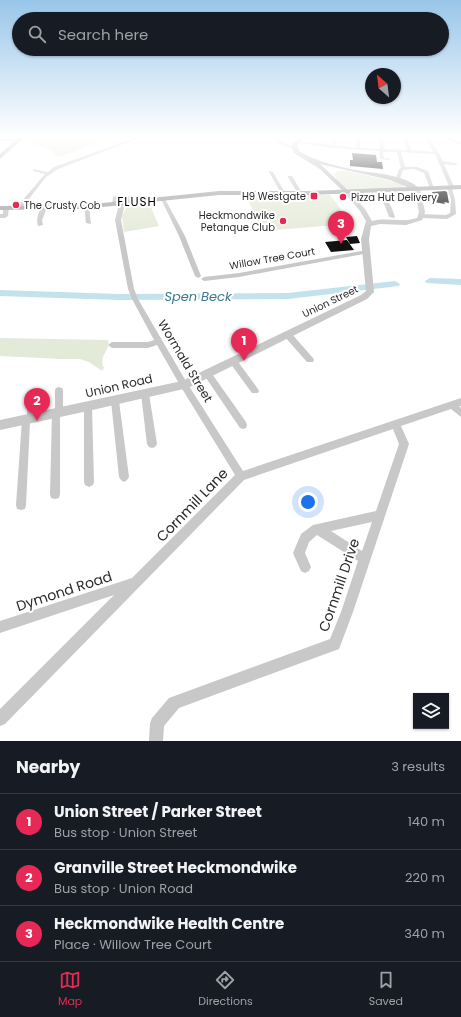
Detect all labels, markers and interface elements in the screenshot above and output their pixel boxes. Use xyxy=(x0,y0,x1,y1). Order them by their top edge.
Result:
search box xyxy=(12,12,449,56)
icon: search xyxy=(26,23,48,45)
text: Search here xyxy=(58,24,148,45)
north arrow xyxy=(365,68,401,104)
place label: H9 Westgate xyxy=(242,189,306,204)
place label: Pizza Hut Delivery xyxy=(351,190,437,205)
marker: H9 Westgate xyxy=(309,191,319,201)
marker: Pizza Hut Delivery xyxy=(338,192,348,202)
district label: FLUSH xyxy=(117,193,157,210)
place label: The Crusty Cob xyxy=(24,198,101,213)
marker: The Crusty Cob xyxy=(11,200,21,210)
place label: Heckmondwike Petanque Club xyxy=(199,208,275,235)
pin: 3 xyxy=(328,211,354,244)
marker: Heckmondwike Petanque Club xyxy=(278,216,288,226)
street label: Willow Tree Court xyxy=(228,244,316,273)
street label: Union Street xyxy=(300,281,361,321)
water label: Spen Beck xyxy=(164,287,233,306)
street label: Wormald Street xyxy=(154,316,217,405)
pin: 1 xyxy=(231,328,257,361)
street label: Union Road xyxy=(84,370,154,401)
pin: 2 xyxy=(24,388,50,421)
street label: Cornmill Lane xyxy=(152,463,233,546)
your location xyxy=(298,492,318,512)
street label: Cornmill Drive xyxy=(314,535,364,634)
street label: Dymond Road xyxy=(13,566,115,616)
map controls xyxy=(413,693,449,729)
button: layers xyxy=(413,693,449,729)
text: Nearby xyxy=(16,755,80,779)
text: 3 results xyxy=(391,757,445,776)
text: Union Street / Parker Street xyxy=(54,801,262,822)
text: 1 xyxy=(27,812,31,831)
text: 140 m xyxy=(408,812,445,831)
text: Bus stop · Union Street xyxy=(54,823,197,842)
text: Granville Street Heckmondwike xyxy=(54,857,297,878)
text: 2 xyxy=(25,868,33,887)
text: 220 m xyxy=(405,868,445,887)
text: Bus stop · Union Road xyxy=(54,879,193,898)
text: Heckmondwike Health Centre xyxy=(54,913,284,934)
text: 3 xyxy=(25,924,33,943)
text: 340 m xyxy=(404,924,445,943)
text: Place · Willow Tree Court xyxy=(54,935,212,954)
tab: Map xyxy=(58,969,82,1010)
tab: Directions xyxy=(198,969,253,1010)
tab: Saved xyxy=(369,969,403,1010)

